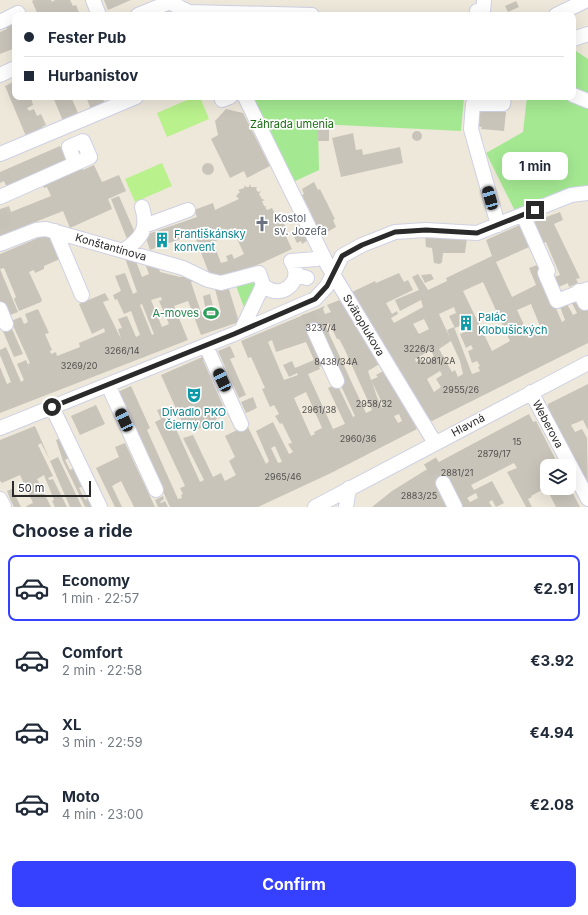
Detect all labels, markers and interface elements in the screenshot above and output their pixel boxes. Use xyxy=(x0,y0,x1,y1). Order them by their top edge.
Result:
text: Fester Pub xyxy=(48,28,126,47)
text: Hurbanistov xyxy=(48,66,138,85)
park label: Záhrada umenia xyxy=(250,117,334,131)
callout: 1 min xyxy=(502,152,568,180)
text: 1 min xyxy=(519,158,551,174)
car xyxy=(481,185,499,211)
route end xyxy=(526,201,544,219)
place label: Kostol sv. Jozefa xyxy=(274,211,327,238)
church icon: Kostol sv. Jozefa xyxy=(253,215,271,233)
place label: Františkánsky konvent xyxy=(174,227,246,254)
street label: Konštantínova xyxy=(74,230,148,264)
building icon: Františkánsky konvent xyxy=(153,231,171,249)
street label: Svätoplukova xyxy=(340,291,388,359)
sports icon: A-moves xyxy=(202,304,220,322)
place label: A-moves xyxy=(153,306,199,320)
place label: Palác Klobušických xyxy=(478,310,547,337)
building icon: Palác Klobušických xyxy=(457,314,475,332)
house number: 3237/4 xyxy=(306,322,337,333)
house number: 3226/3 xyxy=(404,343,435,354)
house number: 3266/14 xyxy=(105,345,140,356)
house number: 12081/2A xyxy=(417,355,456,366)
house number: 8438/34A xyxy=(314,356,358,367)
house number: 3269/20 xyxy=(61,360,98,371)
car xyxy=(211,367,233,393)
house number: 2955/26 xyxy=(443,384,480,395)
theatre icon: Divadlo PKO Čierny Orol xyxy=(185,386,203,404)
route start xyxy=(43,398,61,416)
house number: 2958/32 xyxy=(356,398,392,409)
street label: Weberova xyxy=(529,398,567,450)
house number: 2961/38 xyxy=(302,404,337,415)
place label: Divadlo PKO Čierny Orol xyxy=(162,405,226,432)
car xyxy=(113,407,135,433)
street label: Hlavná xyxy=(449,410,487,440)
house number: 2960/36 xyxy=(340,433,377,444)
house number: 15 xyxy=(512,436,522,447)
house number: 2879/17 xyxy=(477,448,511,459)
map controls xyxy=(540,459,576,495)
button: layers xyxy=(540,459,576,495)
house number: 2881/21 xyxy=(441,467,473,478)
house number: 2965/46 xyxy=(265,471,302,482)
scale bar xyxy=(12,479,91,498)
text: 50 m xyxy=(18,481,44,495)
house number: 2883/25 xyxy=(401,490,437,501)
text: Choose a ride xyxy=(12,520,133,541)
icon: car xyxy=(14,570,50,606)
text: Economy xyxy=(62,571,130,590)
text: €2.91 xyxy=(533,579,574,598)
text: 1 min · 22:57 xyxy=(62,590,139,606)
icon: car xyxy=(14,642,50,678)
text: Comfort xyxy=(62,643,123,662)
text: €3.92 xyxy=(530,651,574,670)
text: 2 min · 22:58 xyxy=(62,662,142,678)
icon: car xyxy=(14,714,50,750)
text: XL xyxy=(62,715,82,734)
text: €4.94 xyxy=(529,723,574,742)
text: 3 min · 22:59 xyxy=(62,734,143,750)
icon: car xyxy=(14,786,50,822)
text: Moto xyxy=(62,787,100,806)
text: €2.08 xyxy=(530,795,574,814)
text: 4 min · 23:00 xyxy=(62,806,143,822)
button: Confirm xyxy=(12,861,576,907)

